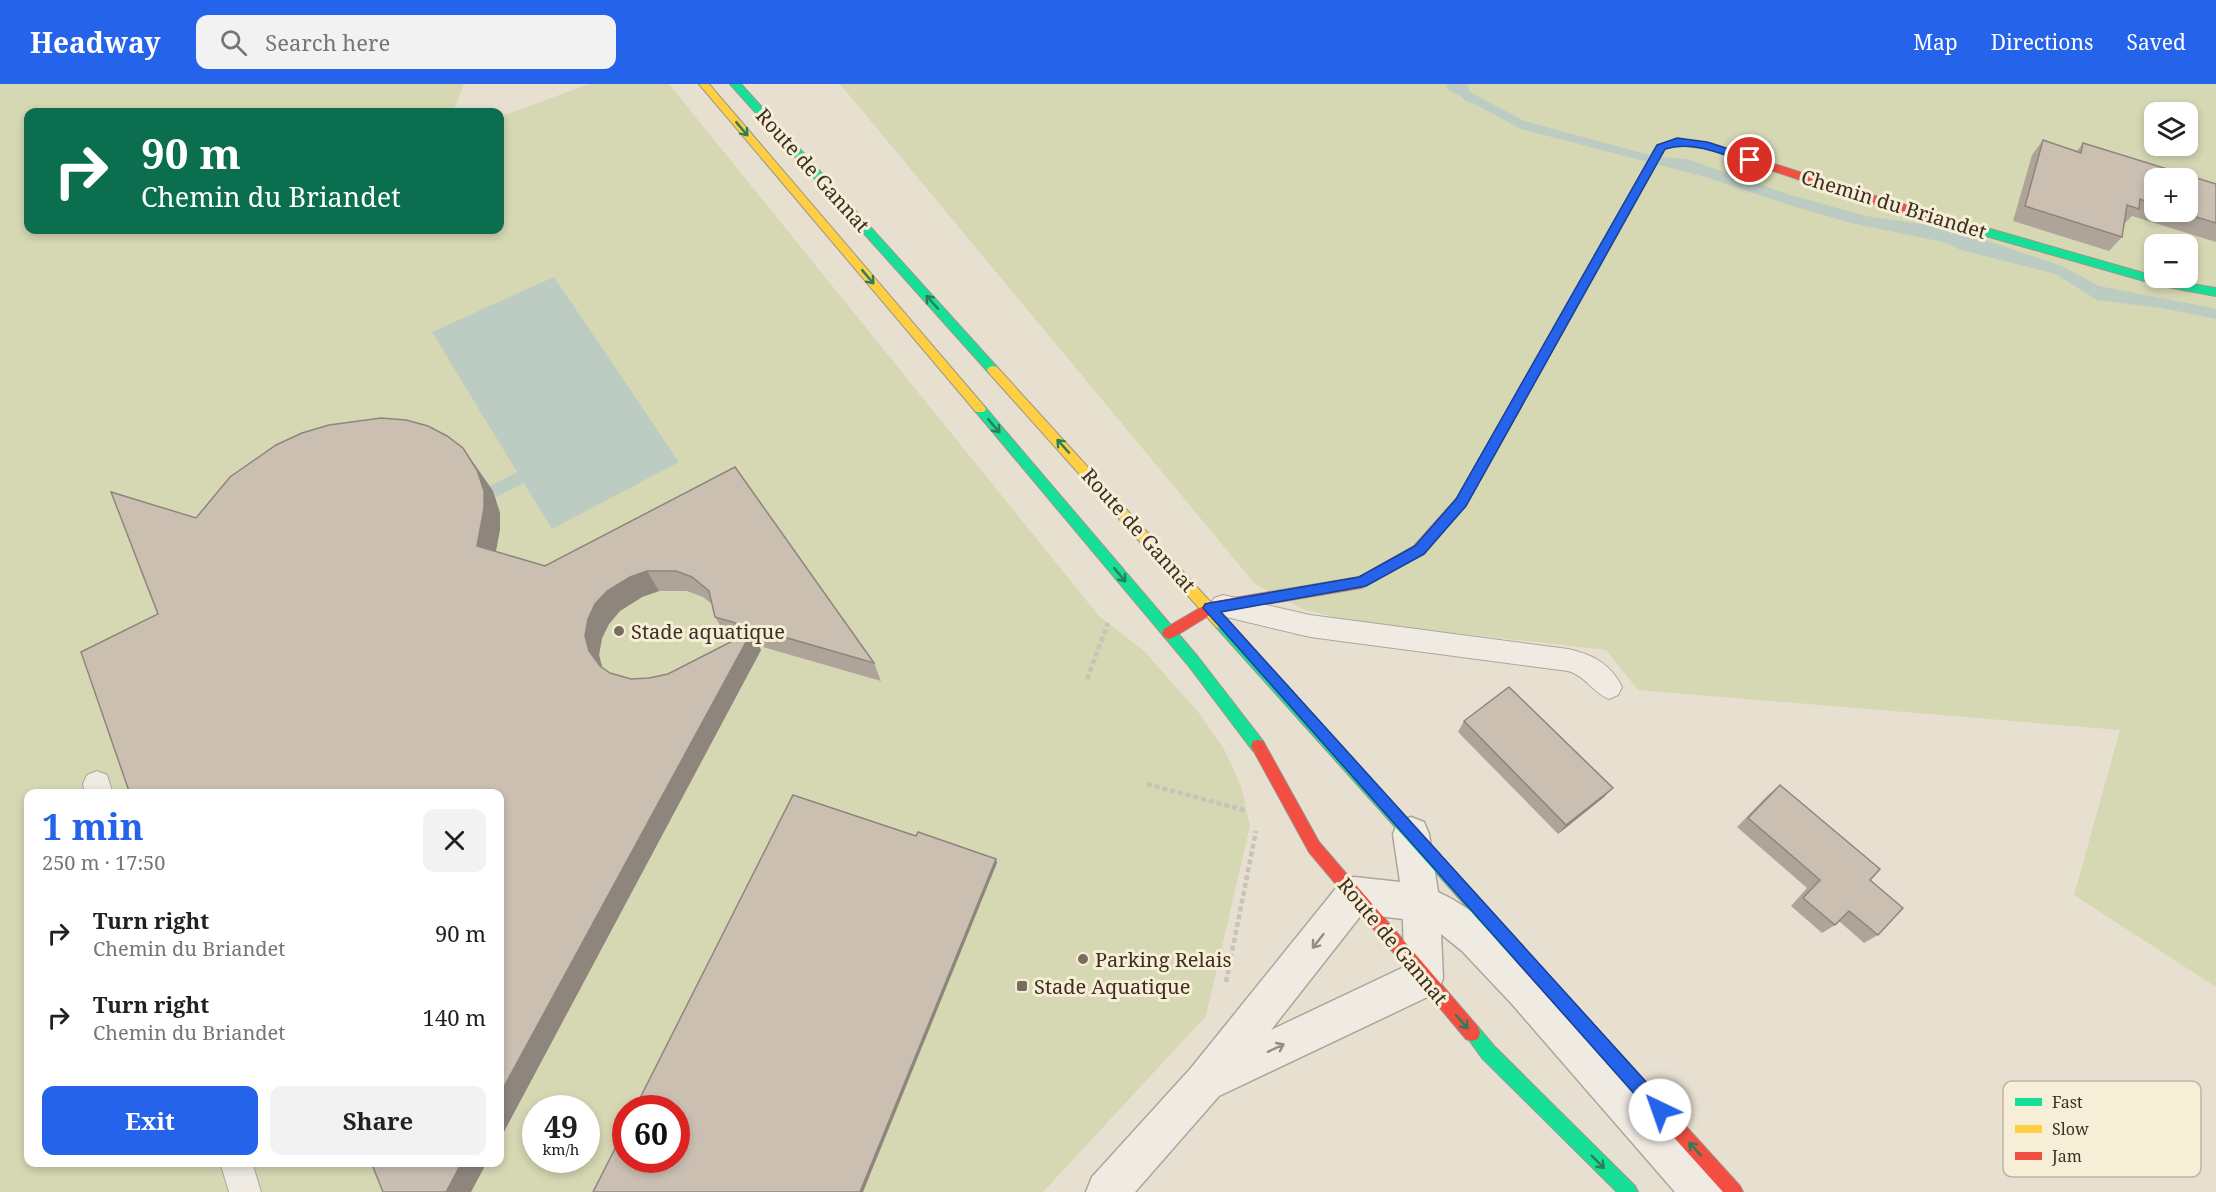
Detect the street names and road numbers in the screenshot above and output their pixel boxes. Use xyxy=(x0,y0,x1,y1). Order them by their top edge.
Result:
street label: Route de Gannat xyxy=(750,102,876,238)
street label: Chemin du Briandet xyxy=(1798,163,1990,245)
street label: Route de Gannat xyxy=(1076,462,1202,598)
street label: Route de Gannat xyxy=(1332,872,1454,1010)

